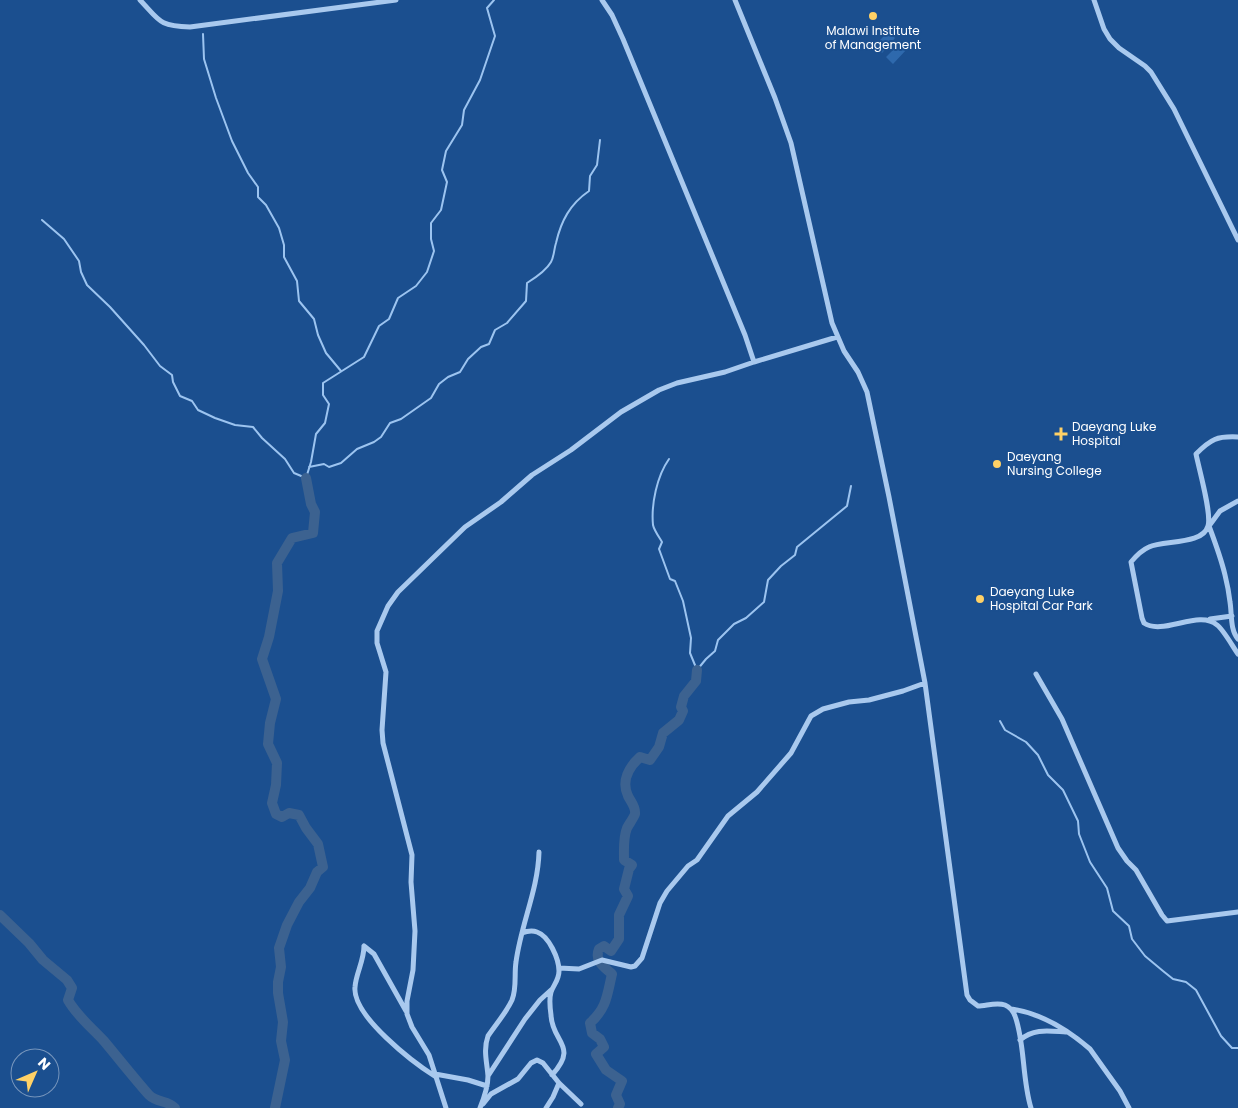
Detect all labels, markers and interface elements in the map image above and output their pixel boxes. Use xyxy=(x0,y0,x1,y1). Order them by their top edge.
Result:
marker: Malawi Institute of Management xyxy=(867,10,879,22)
place label: Malawi Institute of Management xyxy=(825,22,921,53)
place label: Daeyang Luke Hospital xyxy=(1072,418,1156,449)
marker: Daeyang Luke Hospital xyxy=(1054,427,1068,441)
place label: Daeyang Nursing College xyxy=(1007,448,1102,479)
marker: Daeyang Nursing College xyxy=(991,458,1003,470)
place label: Daeyang Luke Hospital Car Park xyxy=(990,583,1094,614)
marker: Daeyang Luke Hospital Car Park xyxy=(974,593,986,605)
north arrow xyxy=(10,1048,60,1098)
text: N xyxy=(33,1053,55,1075)

